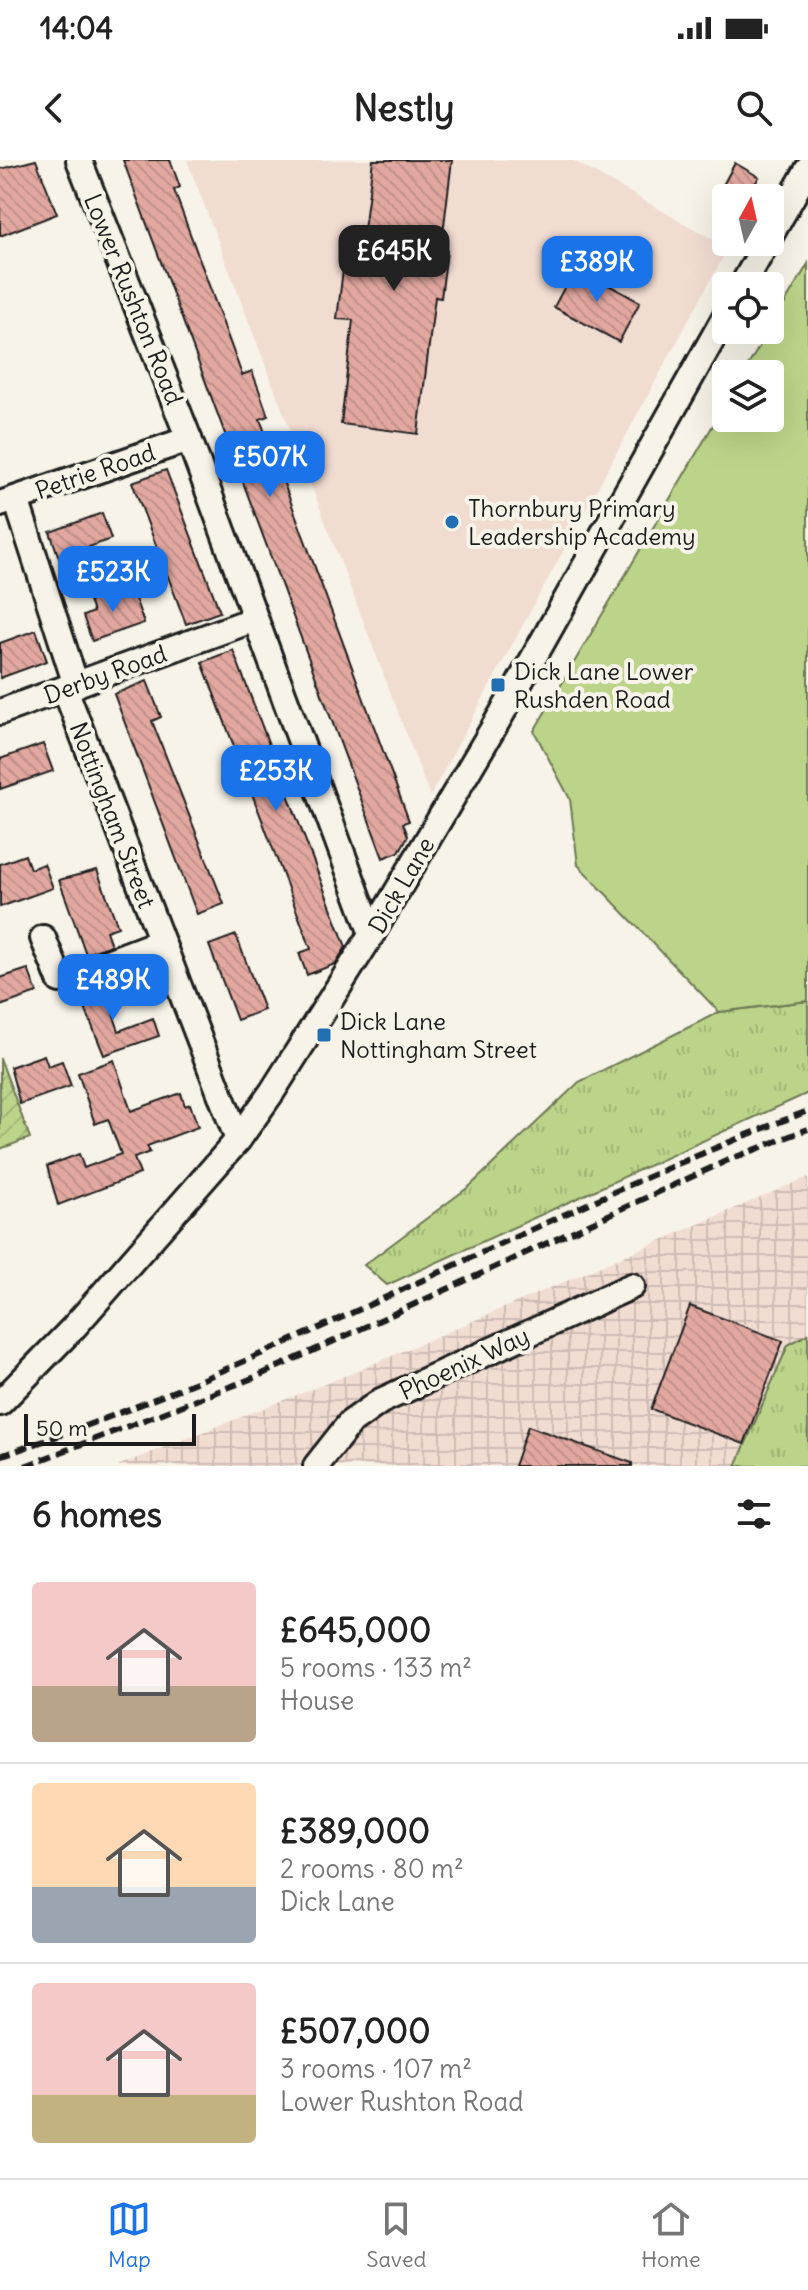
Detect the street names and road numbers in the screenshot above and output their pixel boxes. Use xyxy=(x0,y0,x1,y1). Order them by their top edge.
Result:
street label: Lower Rushton Road xyxy=(78,189,190,409)
street label: Petrie Road xyxy=(31,437,159,505)
street label: Derby Road xyxy=(39,638,171,710)
street label: Nottingham Street xyxy=(64,718,162,912)
street label: Dick Lane xyxy=(362,832,440,938)
street label: Phoenix Way xyxy=(394,1320,534,1406)

